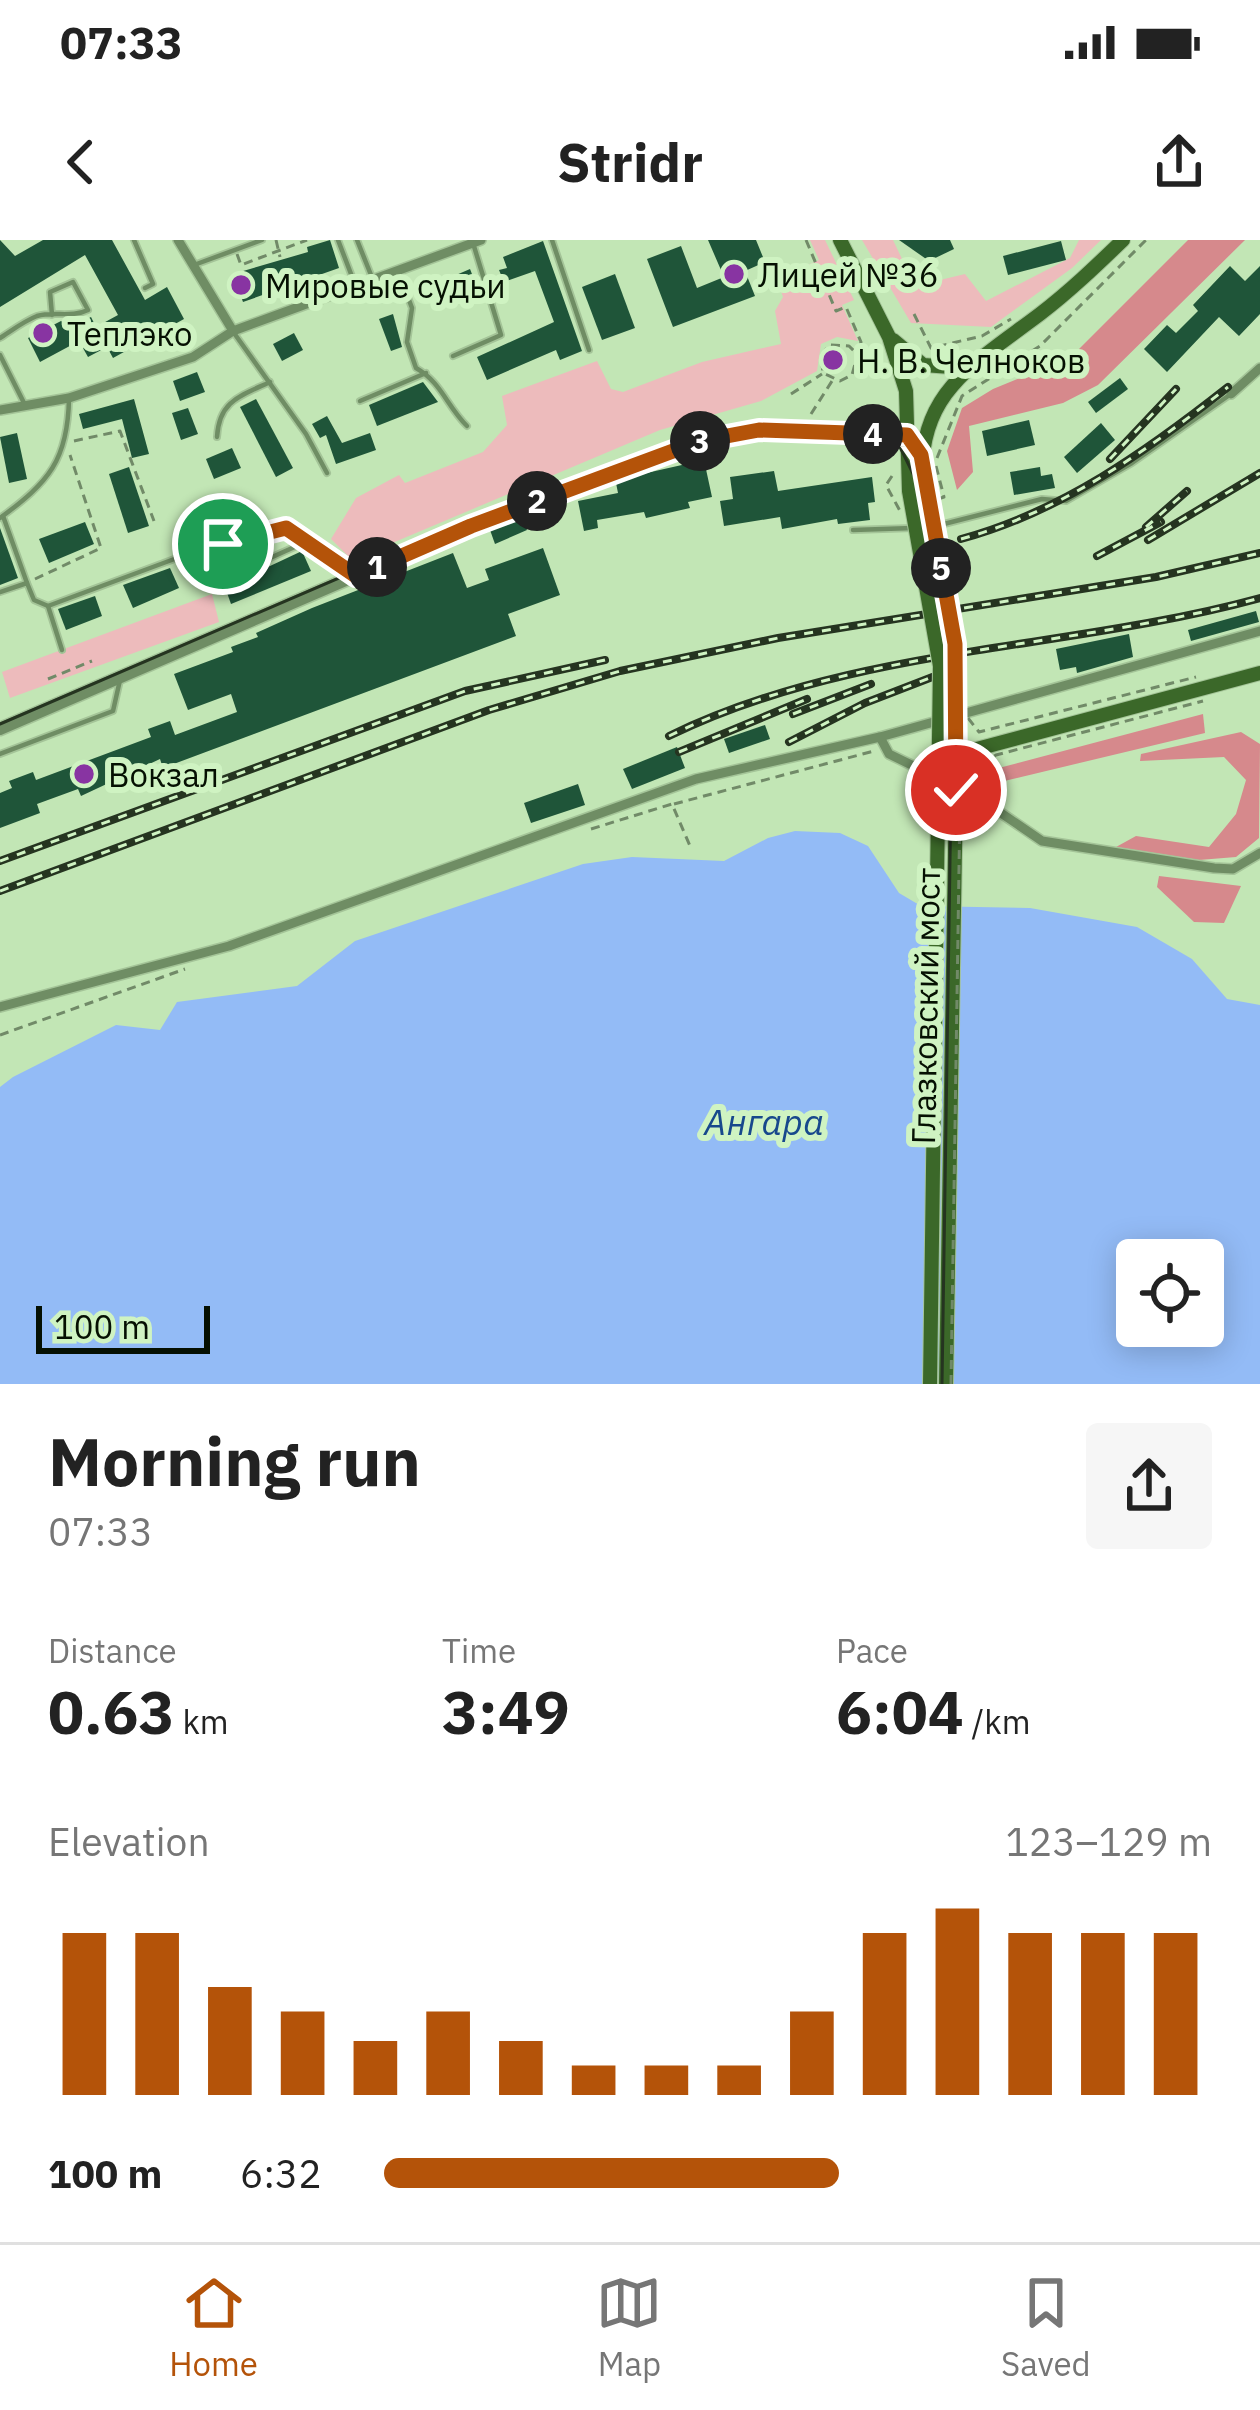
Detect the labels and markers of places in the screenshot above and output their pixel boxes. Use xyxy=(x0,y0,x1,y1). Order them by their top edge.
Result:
place label: Лицей №36 xyxy=(758,253,939,296)
marker: Лицей №36 xyxy=(721,261,747,287)
place label: Мировые судьи xyxy=(265,264,506,307)
marker: Мировые судьи xyxy=(228,272,254,298)
place label: Теплэко xyxy=(67,312,192,355)
marker: Теплэко xyxy=(30,320,56,346)
place label: Н. В. Челноков xyxy=(857,339,1085,382)
marker: Н. В. Челноков xyxy=(820,347,846,373)
pin: 4 xyxy=(843,404,903,464)
pin: 3 xyxy=(670,411,730,471)
pin: 2 xyxy=(507,471,567,531)
pin xyxy=(172,493,274,595)
pin: 1 xyxy=(347,537,407,597)
pin: 5 xyxy=(911,538,971,598)
pin xyxy=(905,739,1007,841)
place label: Вокзал xyxy=(108,753,219,796)
marker: Вокзал xyxy=(71,761,97,787)

